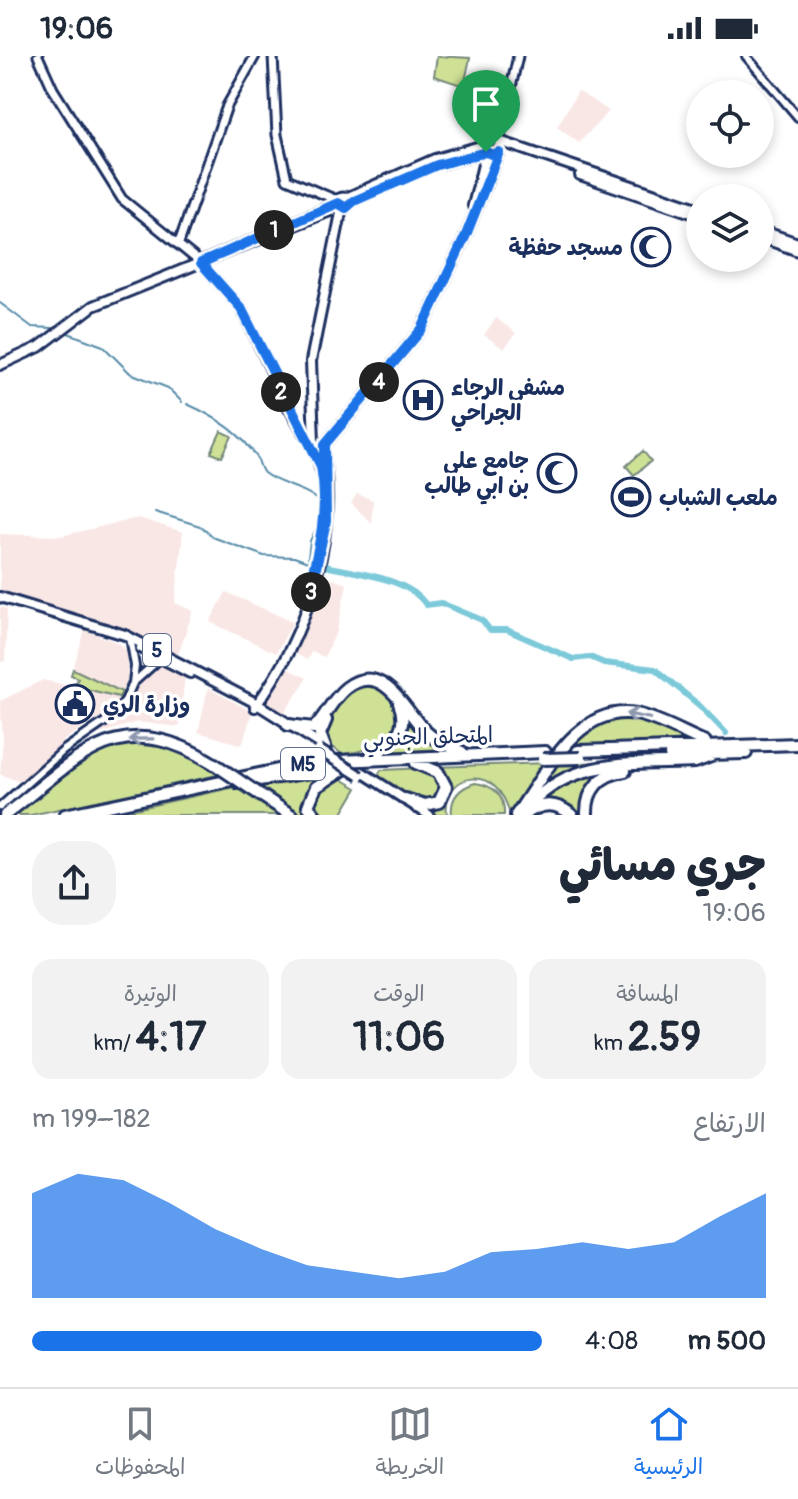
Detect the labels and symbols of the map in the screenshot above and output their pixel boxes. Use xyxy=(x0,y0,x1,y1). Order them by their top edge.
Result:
pin xyxy=(452,70,520,152)
pin: 1 xyxy=(254,210,294,250)
mosque icon: مسجد حفظة xyxy=(630,226,672,268)
place label: مسجد حفظة xyxy=(509,234,623,262)
pin: 4 xyxy=(359,362,399,402)
pin: 2 xyxy=(261,372,301,412)
place label: مشفى الرجاء الجراحي xyxy=(451,374,565,432)
hospital icon: مشفى الرجاء الجراحي xyxy=(402,379,444,421)
place label: جامع علي بن ابي طالب xyxy=(424,447,529,505)
mosque icon: جامع علي بن ابي طالب xyxy=(536,452,578,494)
sports icon: ملعب الشباب xyxy=(610,476,652,518)
place label: ملعب الشباب xyxy=(659,484,778,512)
pin: 3 xyxy=(291,572,331,612)
road number: 5 xyxy=(143,634,171,666)
public building icon: وزارة الري xyxy=(54,683,96,725)
place label: وزارة الري xyxy=(103,691,190,721)
one-way arrow xyxy=(626,708,652,723)
street label: المتحلق الجنوبي xyxy=(362,721,494,758)
one-way arrow xyxy=(128,731,155,747)
road number: M5 xyxy=(281,748,325,780)

